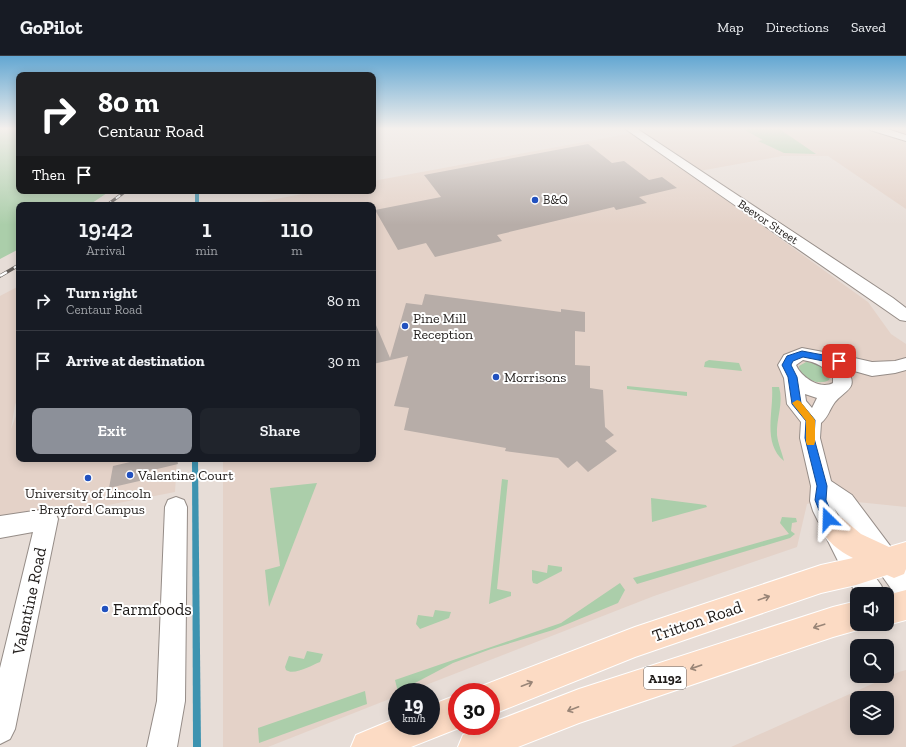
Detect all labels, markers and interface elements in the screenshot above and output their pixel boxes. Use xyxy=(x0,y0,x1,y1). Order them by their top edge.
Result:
text: GoPilot xyxy=(20,16,82,39)
text: Map xyxy=(717,19,744,36)
text: Directions xyxy=(766,19,829,36)
text: Saved xyxy=(851,19,886,36)
text: 80 m xyxy=(98,86,159,119)
icon: right xyxy=(32,88,84,140)
text: Centaur Road xyxy=(98,120,204,142)
icon: arrive xyxy=(73,164,95,186)
text: Then xyxy=(32,166,65,184)
place label: B&Q xyxy=(543,193,568,207)
marker: B&Q xyxy=(530,195,540,205)
street label: Beevor Street xyxy=(735,197,801,248)
text: 19:42 xyxy=(79,214,133,243)
text: 1 xyxy=(202,214,211,243)
text: 110 xyxy=(280,214,313,243)
text: Arrival xyxy=(86,243,125,258)
text: min xyxy=(195,243,218,258)
text: m xyxy=(291,243,303,258)
text: Turn right xyxy=(66,284,137,302)
icon: right xyxy=(32,290,54,312)
text: 80 m xyxy=(327,292,360,310)
text: Centaur Road xyxy=(66,302,143,317)
place label: Pine Mill Reception xyxy=(413,310,473,343)
marker: Pine Mill Reception xyxy=(400,321,410,331)
pin xyxy=(822,344,856,378)
icon: arrive xyxy=(32,350,54,372)
icon: arrive xyxy=(828,350,850,372)
text: Arrive at destination xyxy=(66,352,205,370)
text: 30 m xyxy=(328,352,360,370)
place label: Morrisons xyxy=(504,369,566,386)
marker: Morrisons xyxy=(491,372,501,382)
button: Exit xyxy=(32,408,192,454)
button: Share xyxy=(200,408,360,454)
place label: Valentine Court xyxy=(137,467,234,484)
marker: Valentine Court xyxy=(125,470,135,480)
marker: University of Lincoln - Brayford Campus xyxy=(83,473,93,483)
place label: University of Lincoln - Brayford Campus xyxy=(25,485,151,518)
position arrow xyxy=(807,498,849,540)
street label: Valentine Road xyxy=(8,545,50,658)
map controls xyxy=(850,587,894,735)
button: sound xyxy=(850,587,894,631)
one-way arrow xyxy=(758,594,771,601)
street label: Tritton Road xyxy=(649,596,745,646)
place label: Farmfoods xyxy=(113,599,192,619)
marker: Farmfoods xyxy=(100,604,110,614)
one-way arrow xyxy=(814,623,826,631)
button: search xyxy=(850,639,894,683)
one-way arrow xyxy=(690,664,702,672)
road number: A1192 xyxy=(644,667,686,689)
one-way arrow xyxy=(521,680,533,688)
speed limit sign: 30 xyxy=(448,683,500,735)
button: layers xyxy=(850,691,894,735)
text: 19 xyxy=(405,692,423,716)
one-way arrow xyxy=(567,705,579,713)
text: km/h xyxy=(403,713,425,725)

